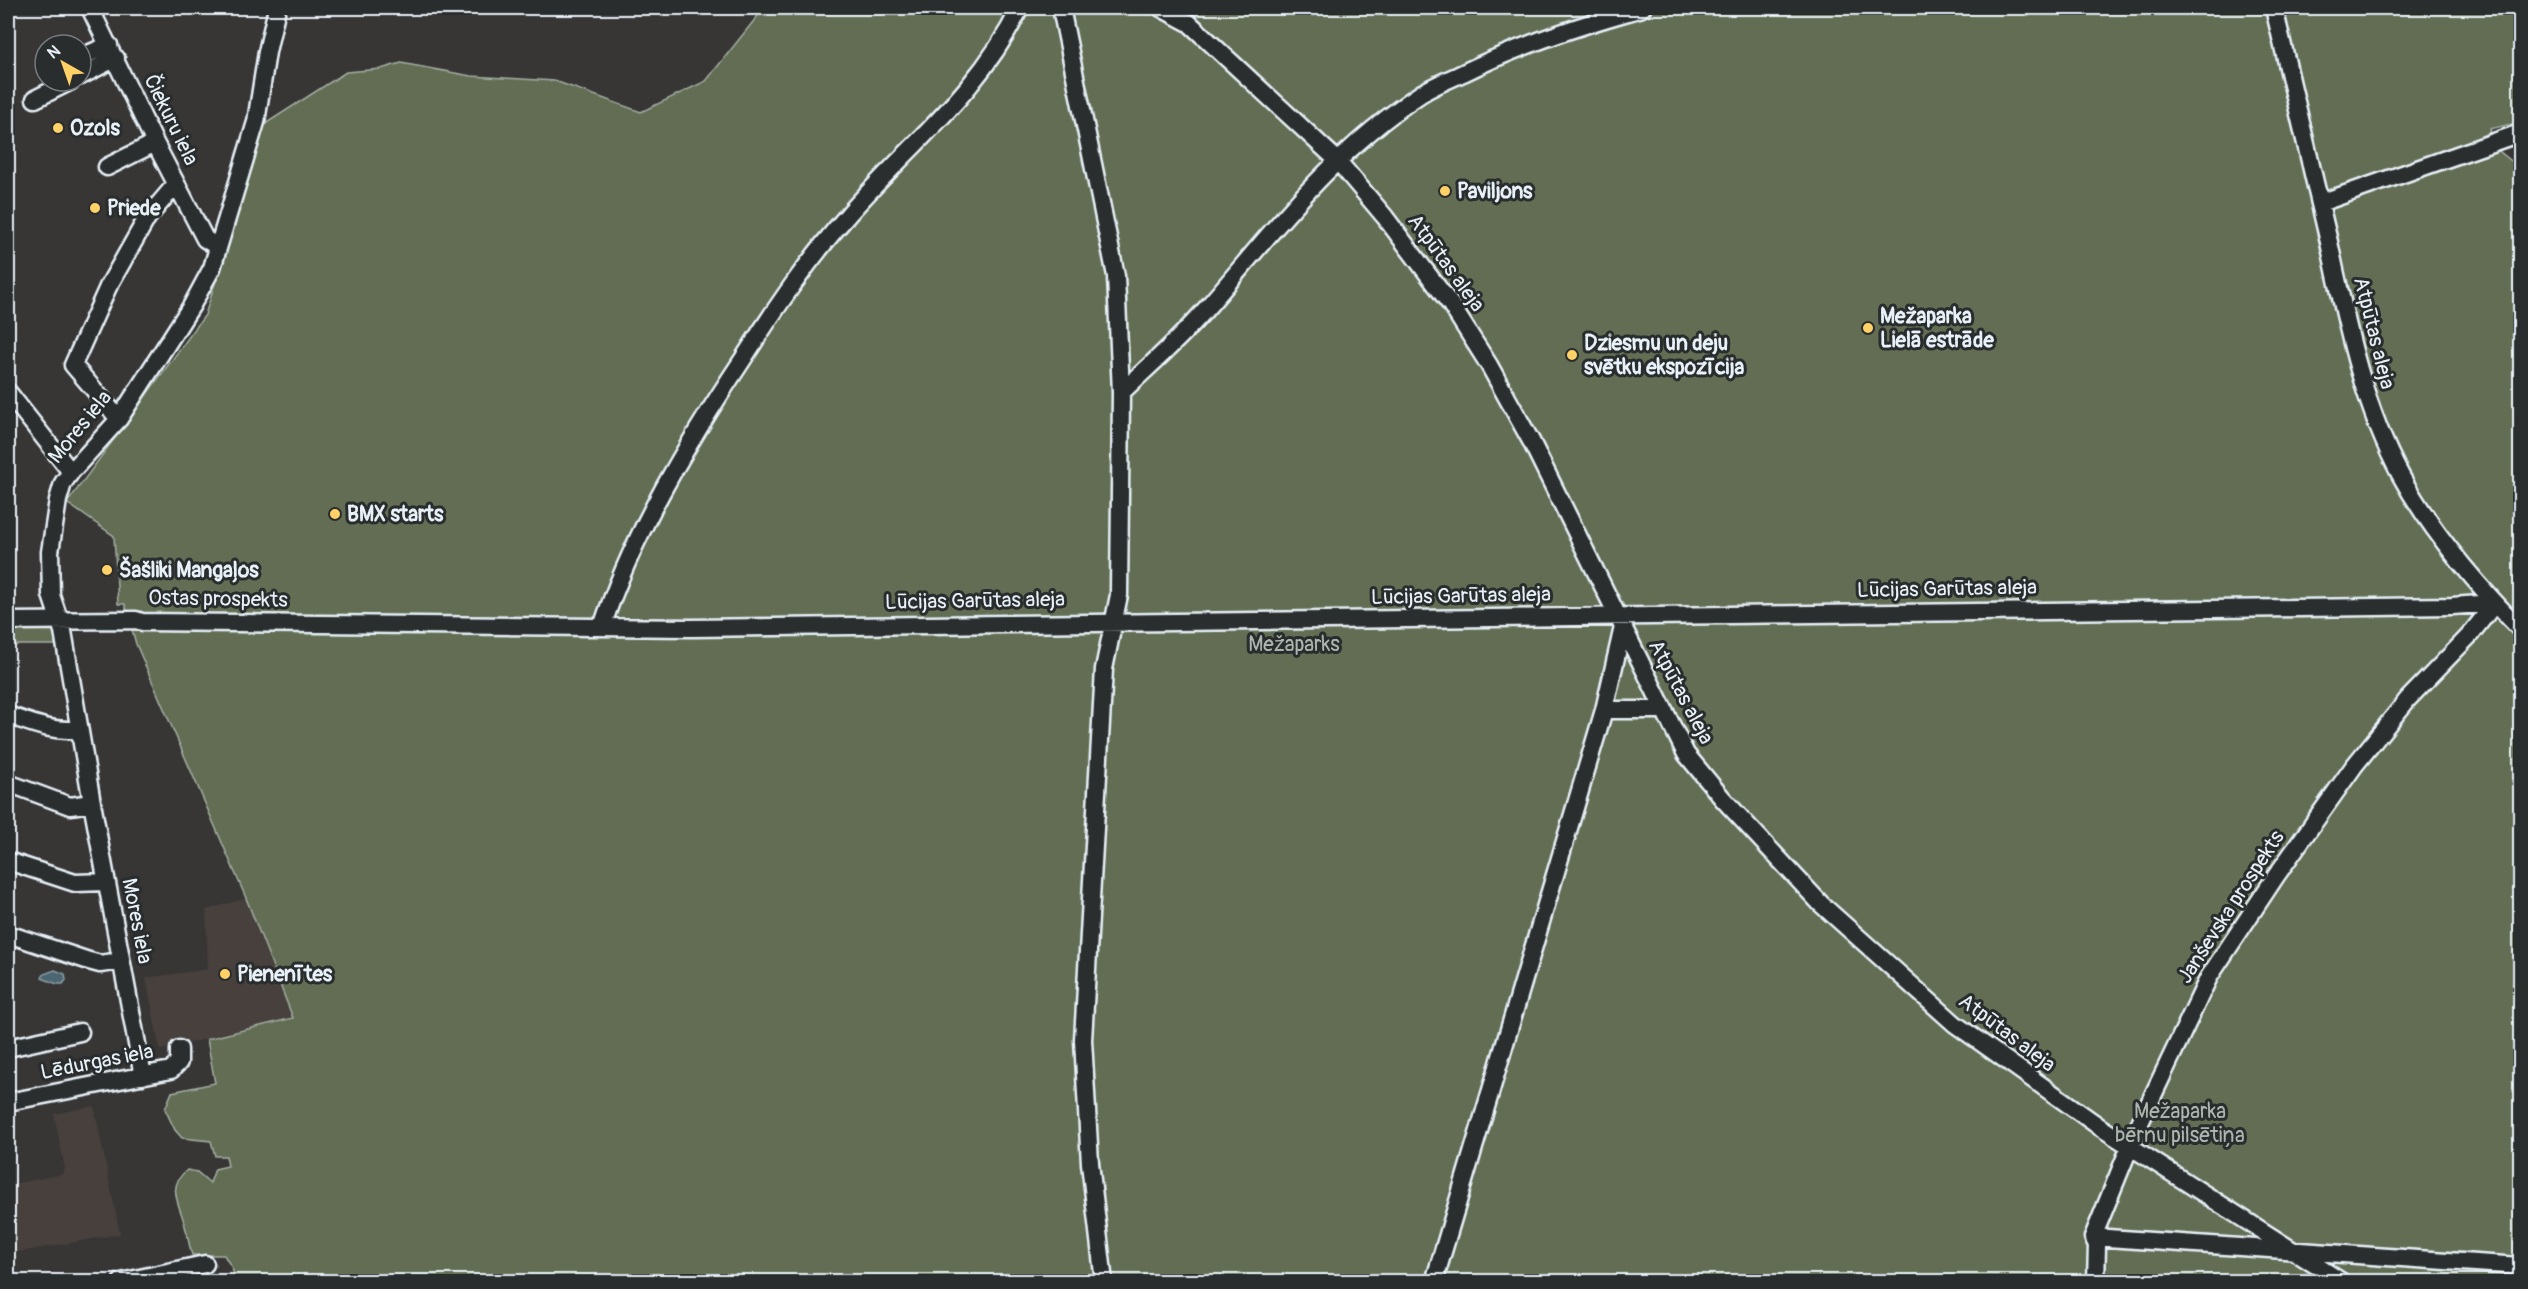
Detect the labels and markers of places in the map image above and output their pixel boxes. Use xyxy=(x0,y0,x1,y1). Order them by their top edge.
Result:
place label: Ozols xyxy=(70,115,121,142)
marker: Ozols xyxy=(51,121,65,135)
place label: Paviljons xyxy=(1457,178,1533,205)
marker: Paviljons xyxy=(1438,184,1452,198)
place label: Priede xyxy=(107,195,161,222)
marker: Priede xyxy=(88,201,102,215)
place label: Mežaparka Lielā estrāde xyxy=(1880,303,1994,354)
marker: Mežaparka Lielā estrāde xyxy=(1861,321,1875,335)
place label: Dziesmu un deju svētku ekspozīcija xyxy=(1584,330,1745,381)
marker: Dziesmu un deju svētku ekspozīcija xyxy=(1565,348,1579,362)
place label: BMX starts xyxy=(347,501,444,528)
marker: BMX starts xyxy=(328,507,342,521)
place label: Šašliki Mangaļos xyxy=(119,556,259,584)
marker: Šašliki Mangaļos xyxy=(100,563,114,577)
place label: Pienenītes xyxy=(237,961,333,988)
marker: Pienenītes xyxy=(218,967,232,981)

